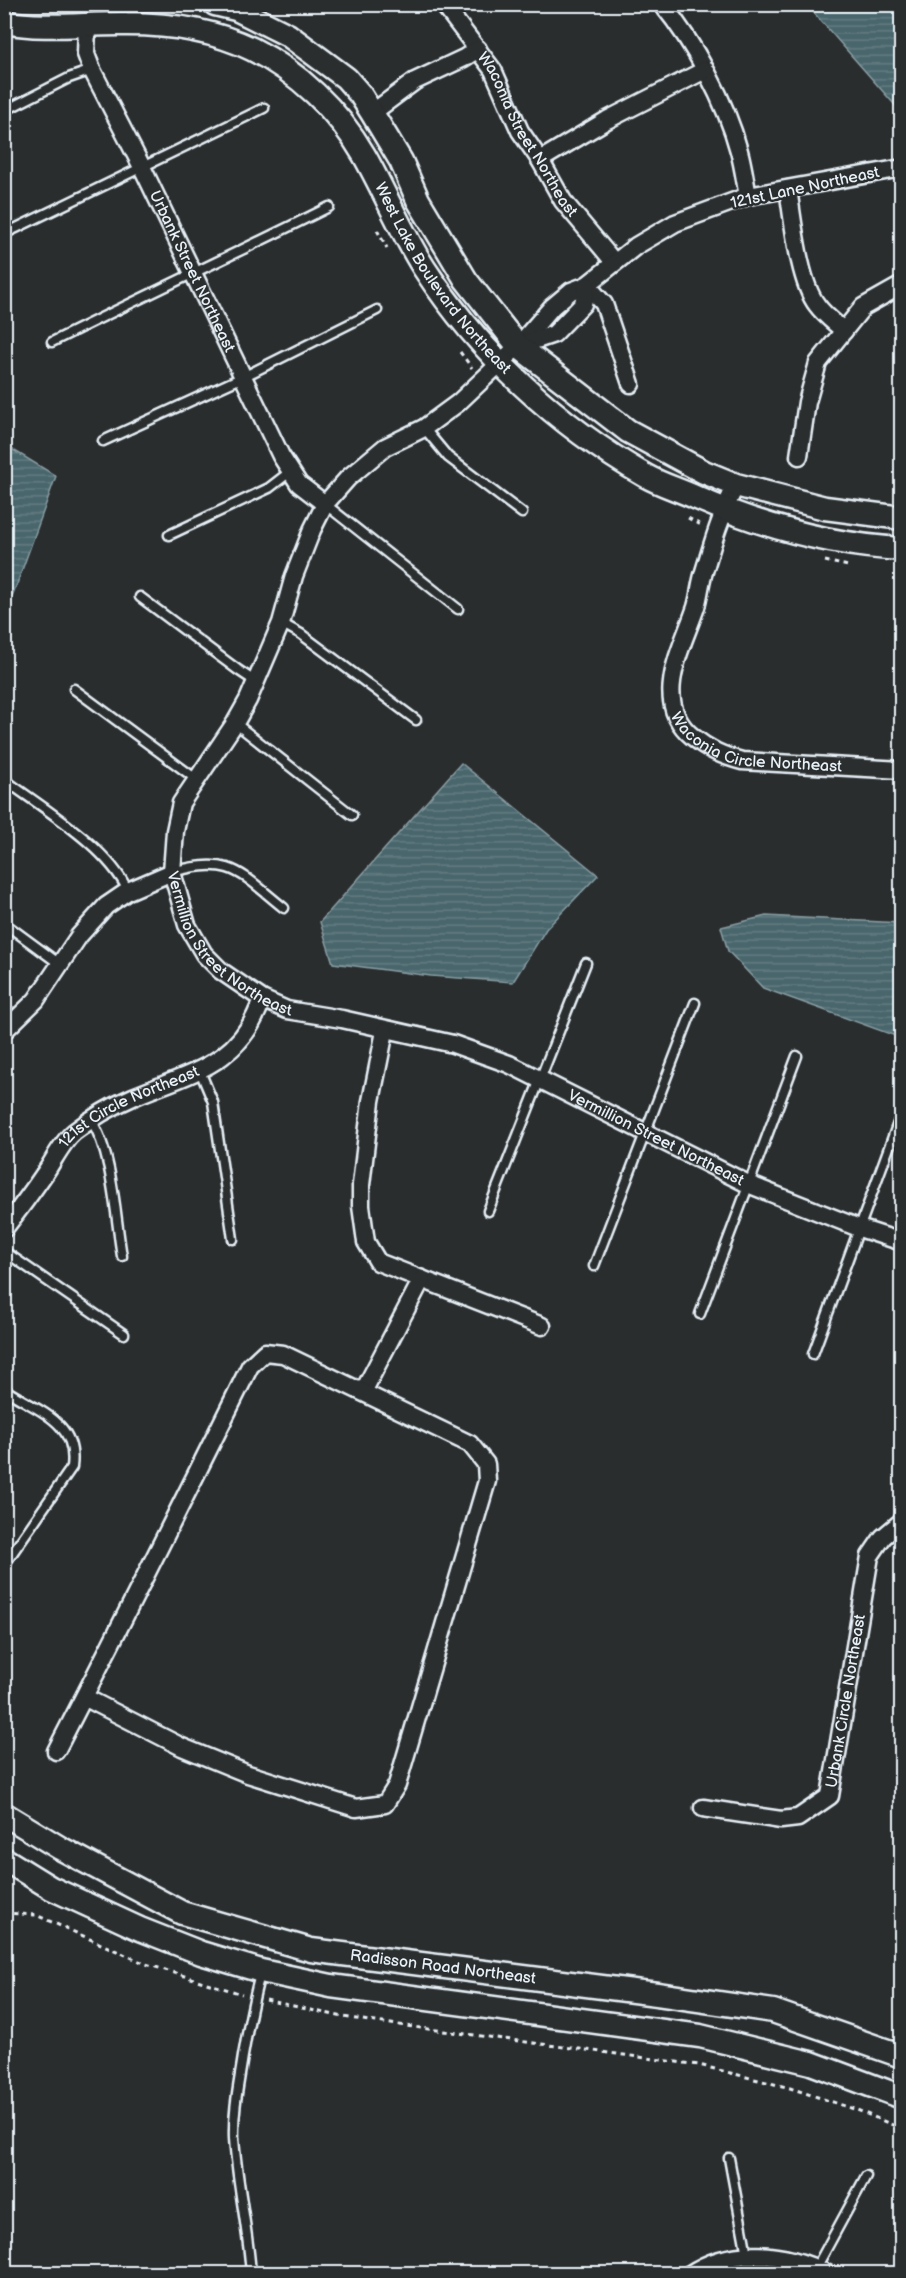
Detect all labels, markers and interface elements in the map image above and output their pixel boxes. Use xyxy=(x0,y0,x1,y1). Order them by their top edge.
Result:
street label: Waconia Street Northeast xyxy=(473,48,582,221)
street label: 121st Lane Northeast xyxy=(729,163,881,213)
street label: West Lake Boulevard Northeast xyxy=(371,179,515,378)
street label: Urbank Street Northeast xyxy=(145,187,239,355)
street label: Waconia Circle Northeast xyxy=(666,709,843,776)
street label: Vermillion Street Northeast xyxy=(163,869,293,1020)
street label: 121st Circle Northeast xyxy=(54,1062,202,1152)
street label: Vermillion Street Northeast xyxy=(565,1086,747,1190)
street label: Urbank Circle Northeast xyxy=(822,1613,870,1789)
street label: Radisson Road Northeast xyxy=(349,1946,537,1988)

